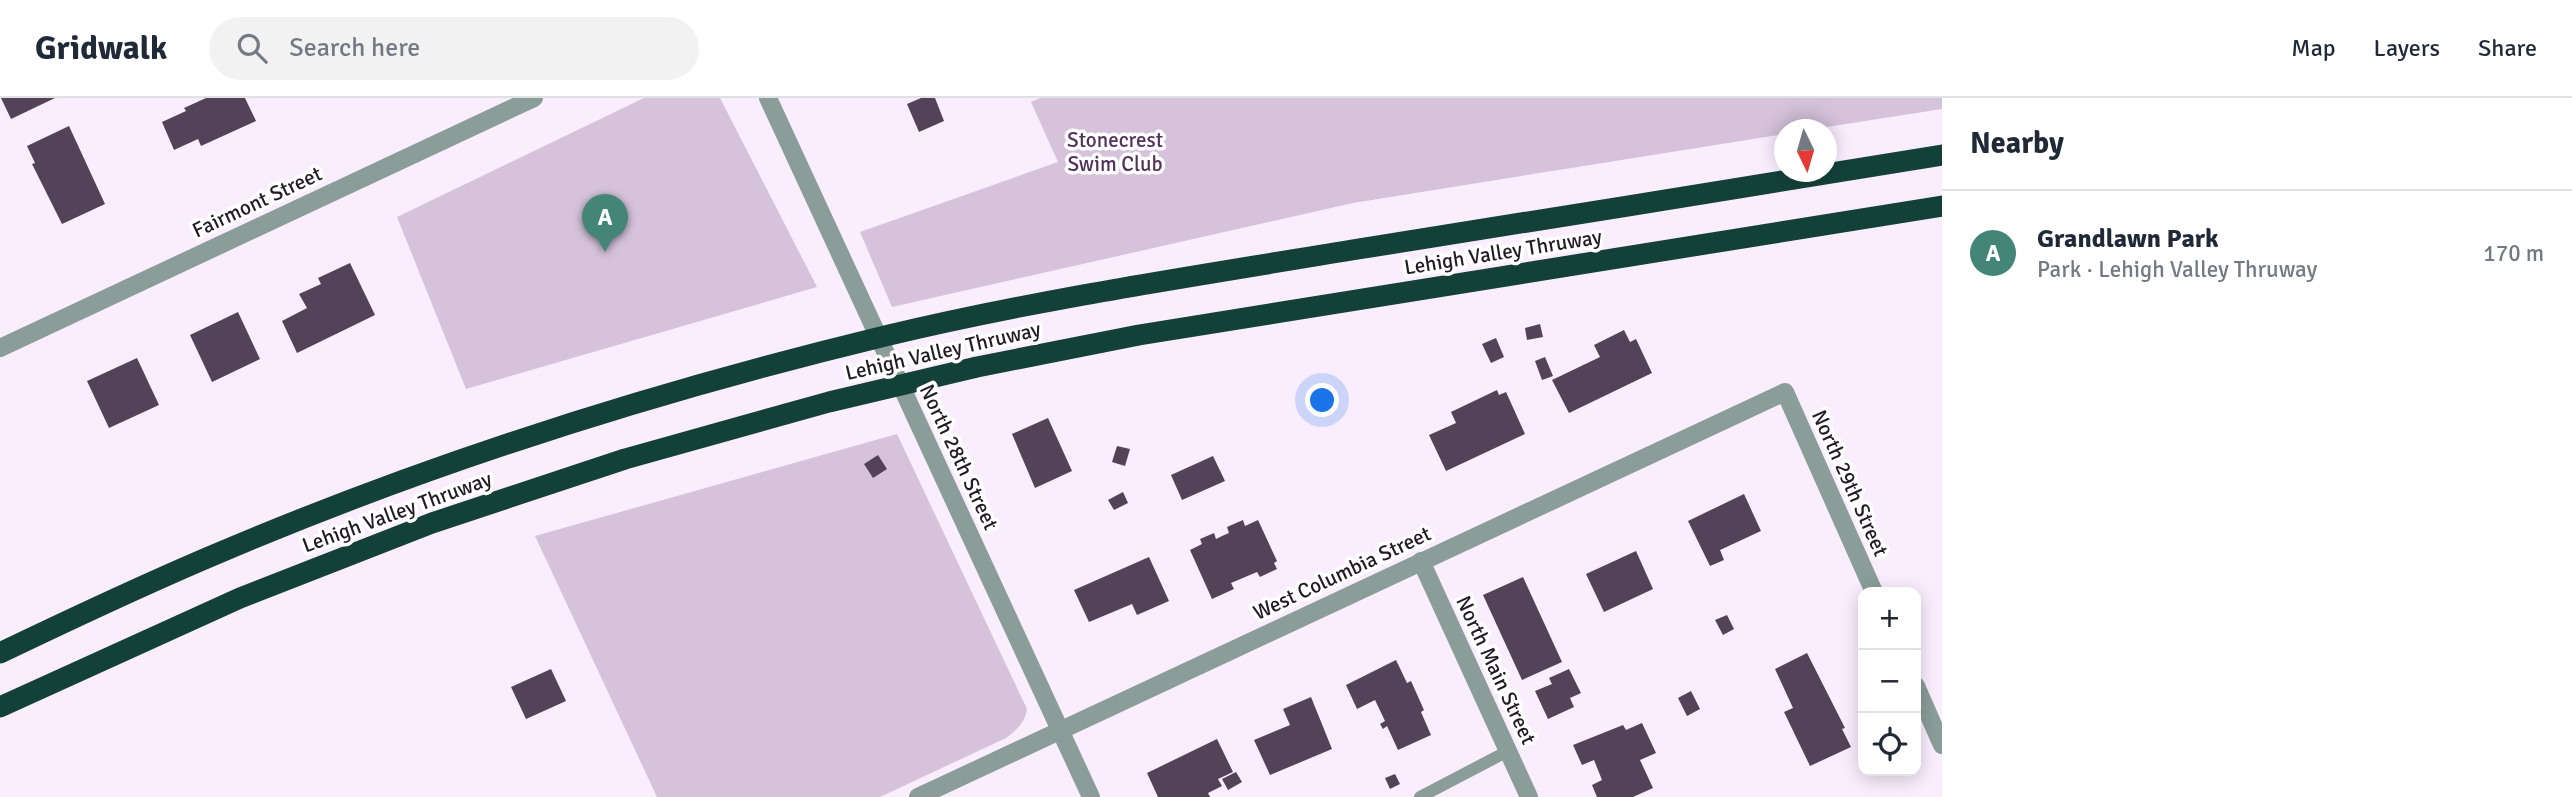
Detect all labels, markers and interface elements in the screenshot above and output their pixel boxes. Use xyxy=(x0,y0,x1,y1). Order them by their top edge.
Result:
search box xyxy=(209,17,699,80)
text: Gridwalk xyxy=(35,28,167,69)
icon: search xyxy=(233,29,271,67)
text: Search here xyxy=(289,32,420,64)
text: Map xyxy=(2291,33,2336,63)
text: Layers xyxy=(2374,33,2440,63)
text: Share xyxy=(2478,33,2537,63)
north arrow xyxy=(1774,119,1837,182)
text: Nearby xyxy=(1970,125,2064,162)
park label: Stonecrest Swim Club xyxy=(1067,127,1163,177)
street label: Fairmont Street xyxy=(188,161,326,243)
pin: A xyxy=(582,194,628,252)
text: Grandlawn Park xyxy=(2037,223,2219,255)
street label: Lehigh Valley Thruway xyxy=(1402,224,1604,280)
text: A xyxy=(1986,239,2000,268)
text: 170 m xyxy=(2483,239,2544,268)
text: Park · Lehigh Valley Thruway xyxy=(2037,255,2317,284)
street label: Lehigh Valley Thruway xyxy=(843,316,1043,386)
street label: North 28th Street xyxy=(914,380,1004,534)
your location xyxy=(1305,383,1339,417)
street label: North 29th Street xyxy=(1806,406,1894,560)
street label: Lehigh Valley Thruway xyxy=(299,466,495,558)
street label: West Columbia Street xyxy=(1249,520,1435,626)
map controls xyxy=(1858,587,1921,776)
button: + xyxy=(1858,587,1921,650)
street label: North Main Street xyxy=(1450,592,1542,748)
button: − xyxy=(1858,650,1921,713)
button: locate xyxy=(1858,713,1921,776)

